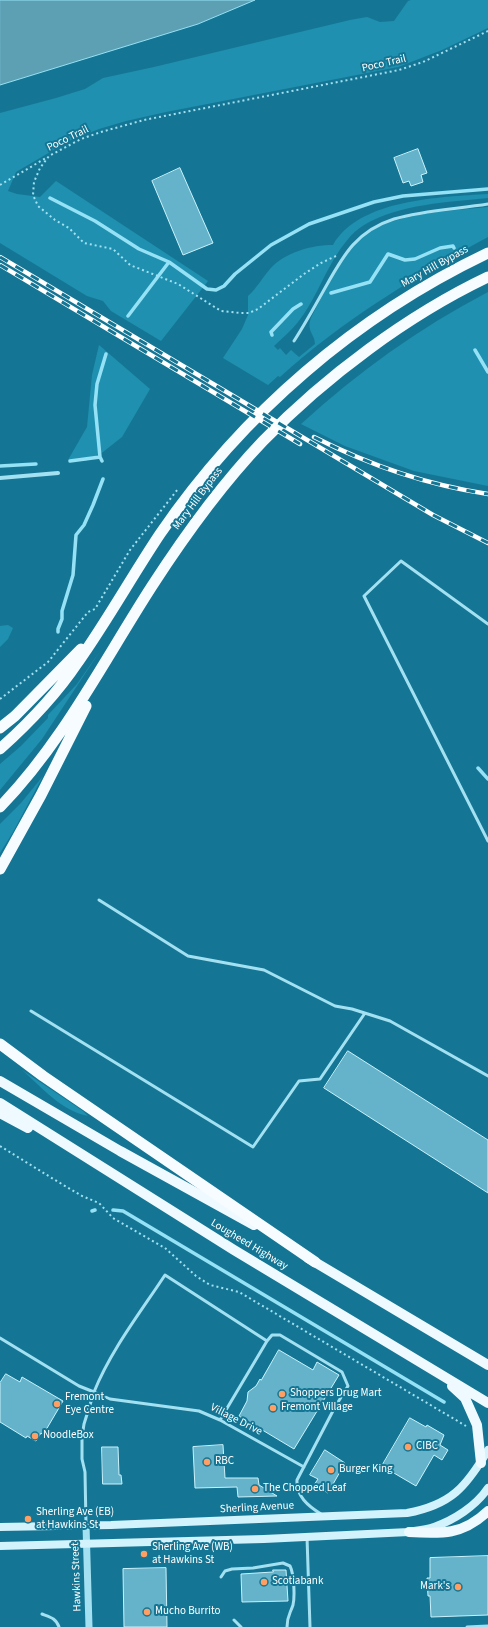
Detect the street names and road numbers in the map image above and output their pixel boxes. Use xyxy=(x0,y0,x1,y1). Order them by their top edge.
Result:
street label: Poco Trail xyxy=(361,53,407,75)
street label: Poco Trail xyxy=(45,123,91,155)
street label: Mary Hill Bypass xyxy=(399,243,471,291)
street label: Mary Hill Bypass xyxy=(170,465,226,533)
street label: Lougheed Highway xyxy=(208,1217,290,1273)
street label: Village Drive xyxy=(208,1401,264,1439)
street label: Sherling Avenue xyxy=(220,1499,294,1517)
street label: Hawkins Street xyxy=(69,1542,85,1612)

